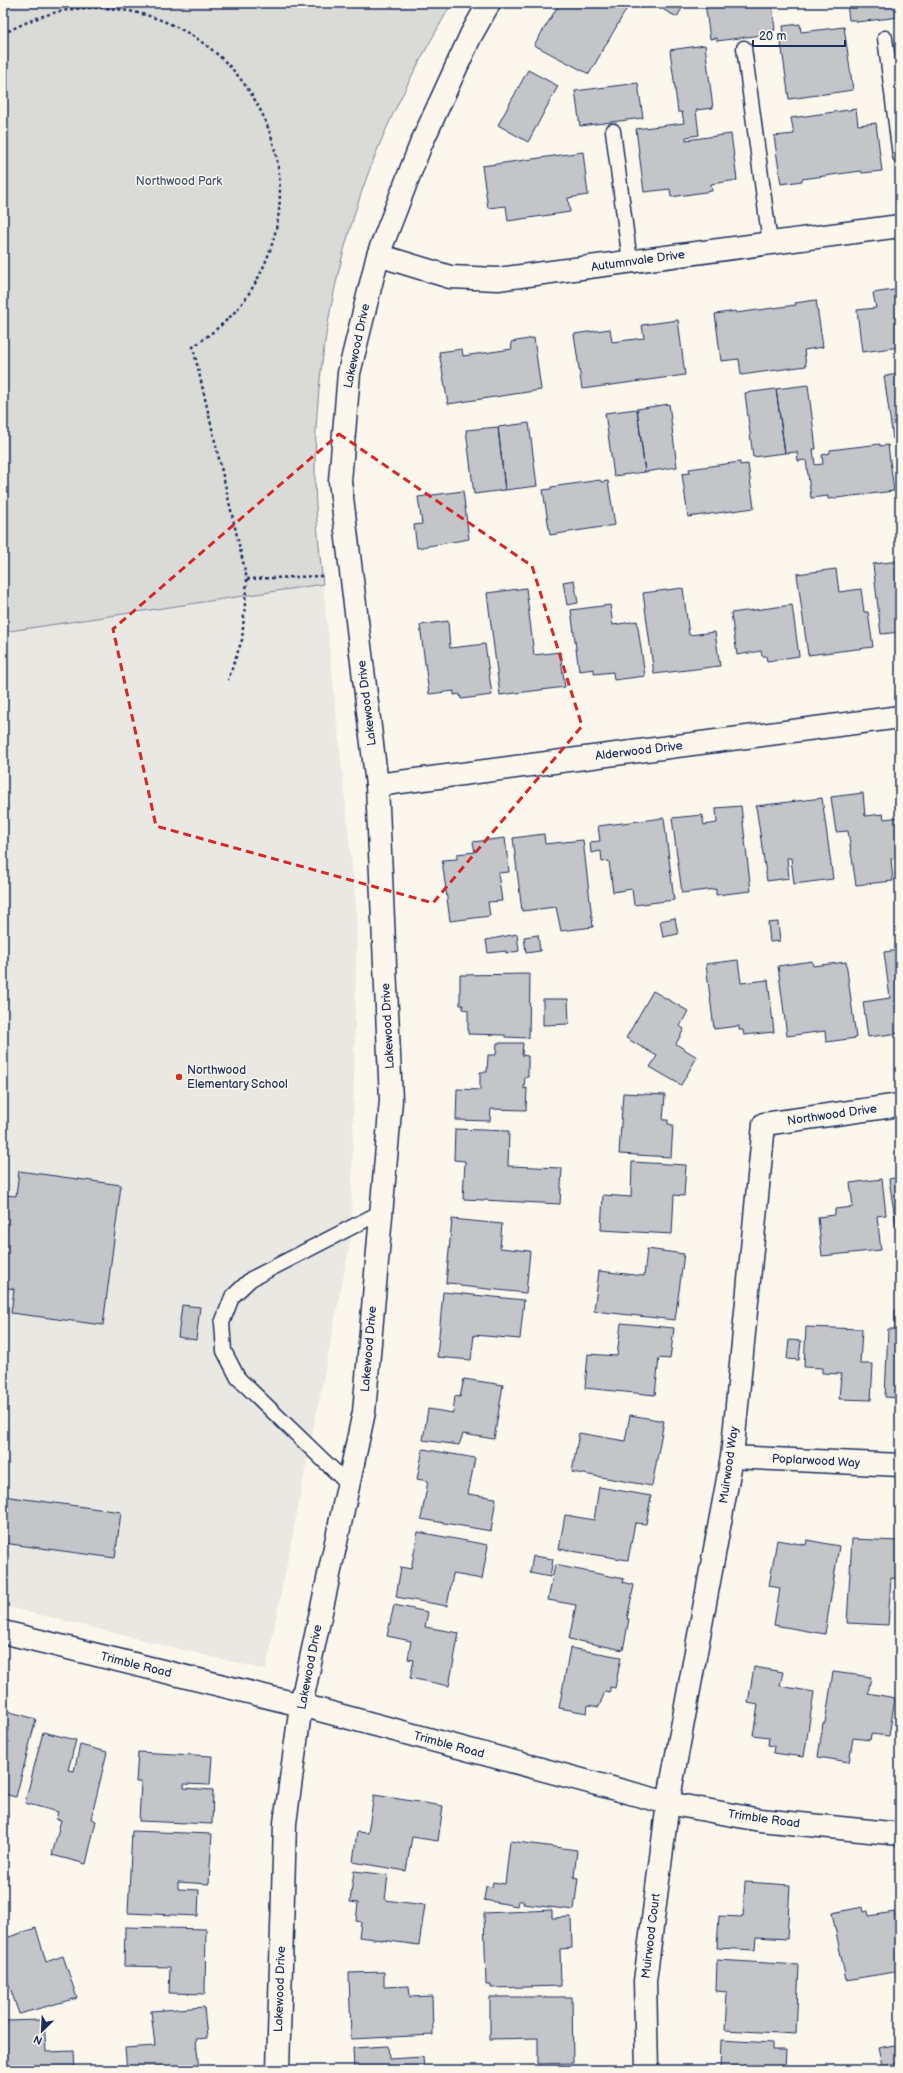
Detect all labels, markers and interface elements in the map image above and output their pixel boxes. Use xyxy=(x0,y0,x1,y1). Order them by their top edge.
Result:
scale bar xyxy=(753,22,845,48)
text: 20 m xyxy=(759,29,786,44)
park label: Northwood Park xyxy=(136,174,222,189)
street label: Autumnvale Drive xyxy=(590,247,686,275)
street label: Lakewood Drive xyxy=(341,302,373,390)
street label: Lakewood Drive xyxy=(354,659,380,747)
street label: Alderwood Drive xyxy=(594,738,684,764)
street label: Lakewood Drive xyxy=(378,983,398,1069)
place label: Northwood Elementary School xyxy=(187,1063,288,1092)
marker: Northwood Elementary School xyxy=(174,1072,184,1082)
street label: Northwood Drive xyxy=(786,1101,878,1129)
street label: Lakewood Drive xyxy=(358,1305,380,1393)
street label: Muirwood Way xyxy=(716,1425,742,1505)
street label: Poplarwood Way xyxy=(772,1451,861,1471)
street label: Lakewood Drive xyxy=(294,1623,326,1711)
street label: Trimble Road xyxy=(99,1649,173,1681)
street label: Trimble Road xyxy=(412,1728,486,1762)
street label: Trimble Road xyxy=(727,1807,801,1831)
street label: Muirwood Court xyxy=(638,1892,664,1980)
street label: Lakewood Drive xyxy=(271,1946,289,2032)
north arrow xyxy=(22,2011,62,2051)
text: N xyxy=(32,2032,45,2047)

